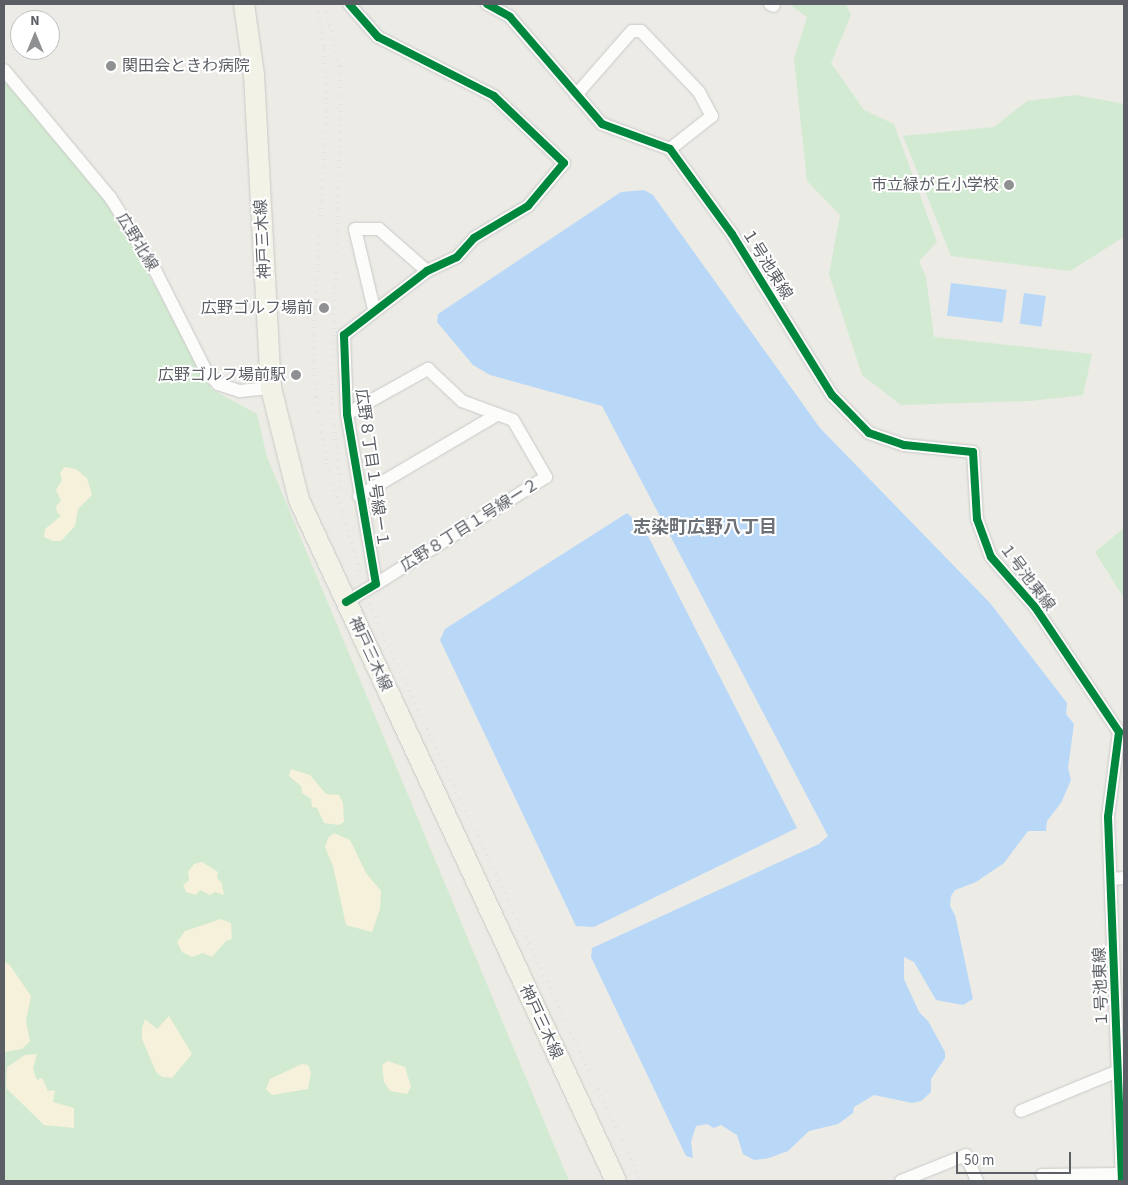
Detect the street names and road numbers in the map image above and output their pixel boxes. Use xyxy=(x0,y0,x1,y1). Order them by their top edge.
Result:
street label: 神戸三木線 xyxy=(251,199,275,279)
street label: 広野北線 xyxy=(112,210,162,274)
street label: １号池東線 xyxy=(738,225,796,303)
street label: 広野８丁目１号線ー１ xyxy=(351,387,393,549)
street label: 広野８丁目１号線ー２ xyxy=(397,474,543,576)
street label: １号池東線 xyxy=(995,539,1059,615)
street label: 神戸三木線 xyxy=(344,614,396,694)
street label: １号池東線 xyxy=(1090,947,1112,1027)
street label: 神戸三木線 xyxy=(515,982,567,1062)

